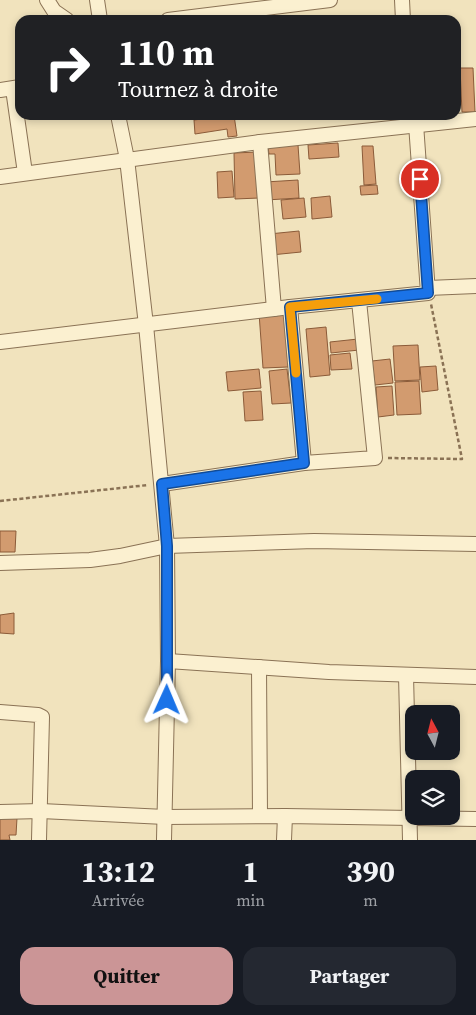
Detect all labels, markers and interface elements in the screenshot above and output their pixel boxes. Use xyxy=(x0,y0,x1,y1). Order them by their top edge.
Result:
text: 110 m xyxy=(118,29,214,77)
icon: right xyxy=(35,35,100,100)
text: Tournez à droite xyxy=(118,74,278,104)
pin xyxy=(399,158,441,200)
icon: arrive xyxy=(406,165,434,193)
position arrow xyxy=(140,673,192,725)
north arrow xyxy=(405,705,460,760)
map controls xyxy=(405,705,460,825)
button: layers xyxy=(405,770,460,825)
text: 13:12 xyxy=(81,851,155,892)
text: 1 xyxy=(242,851,259,892)
text: 390 xyxy=(346,851,395,892)
text: Arrivée xyxy=(92,889,144,911)
text: min xyxy=(236,889,265,911)
text: m xyxy=(363,889,378,911)
button: Quitter xyxy=(20,947,233,1005)
button: Partager xyxy=(243,947,456,1005)

